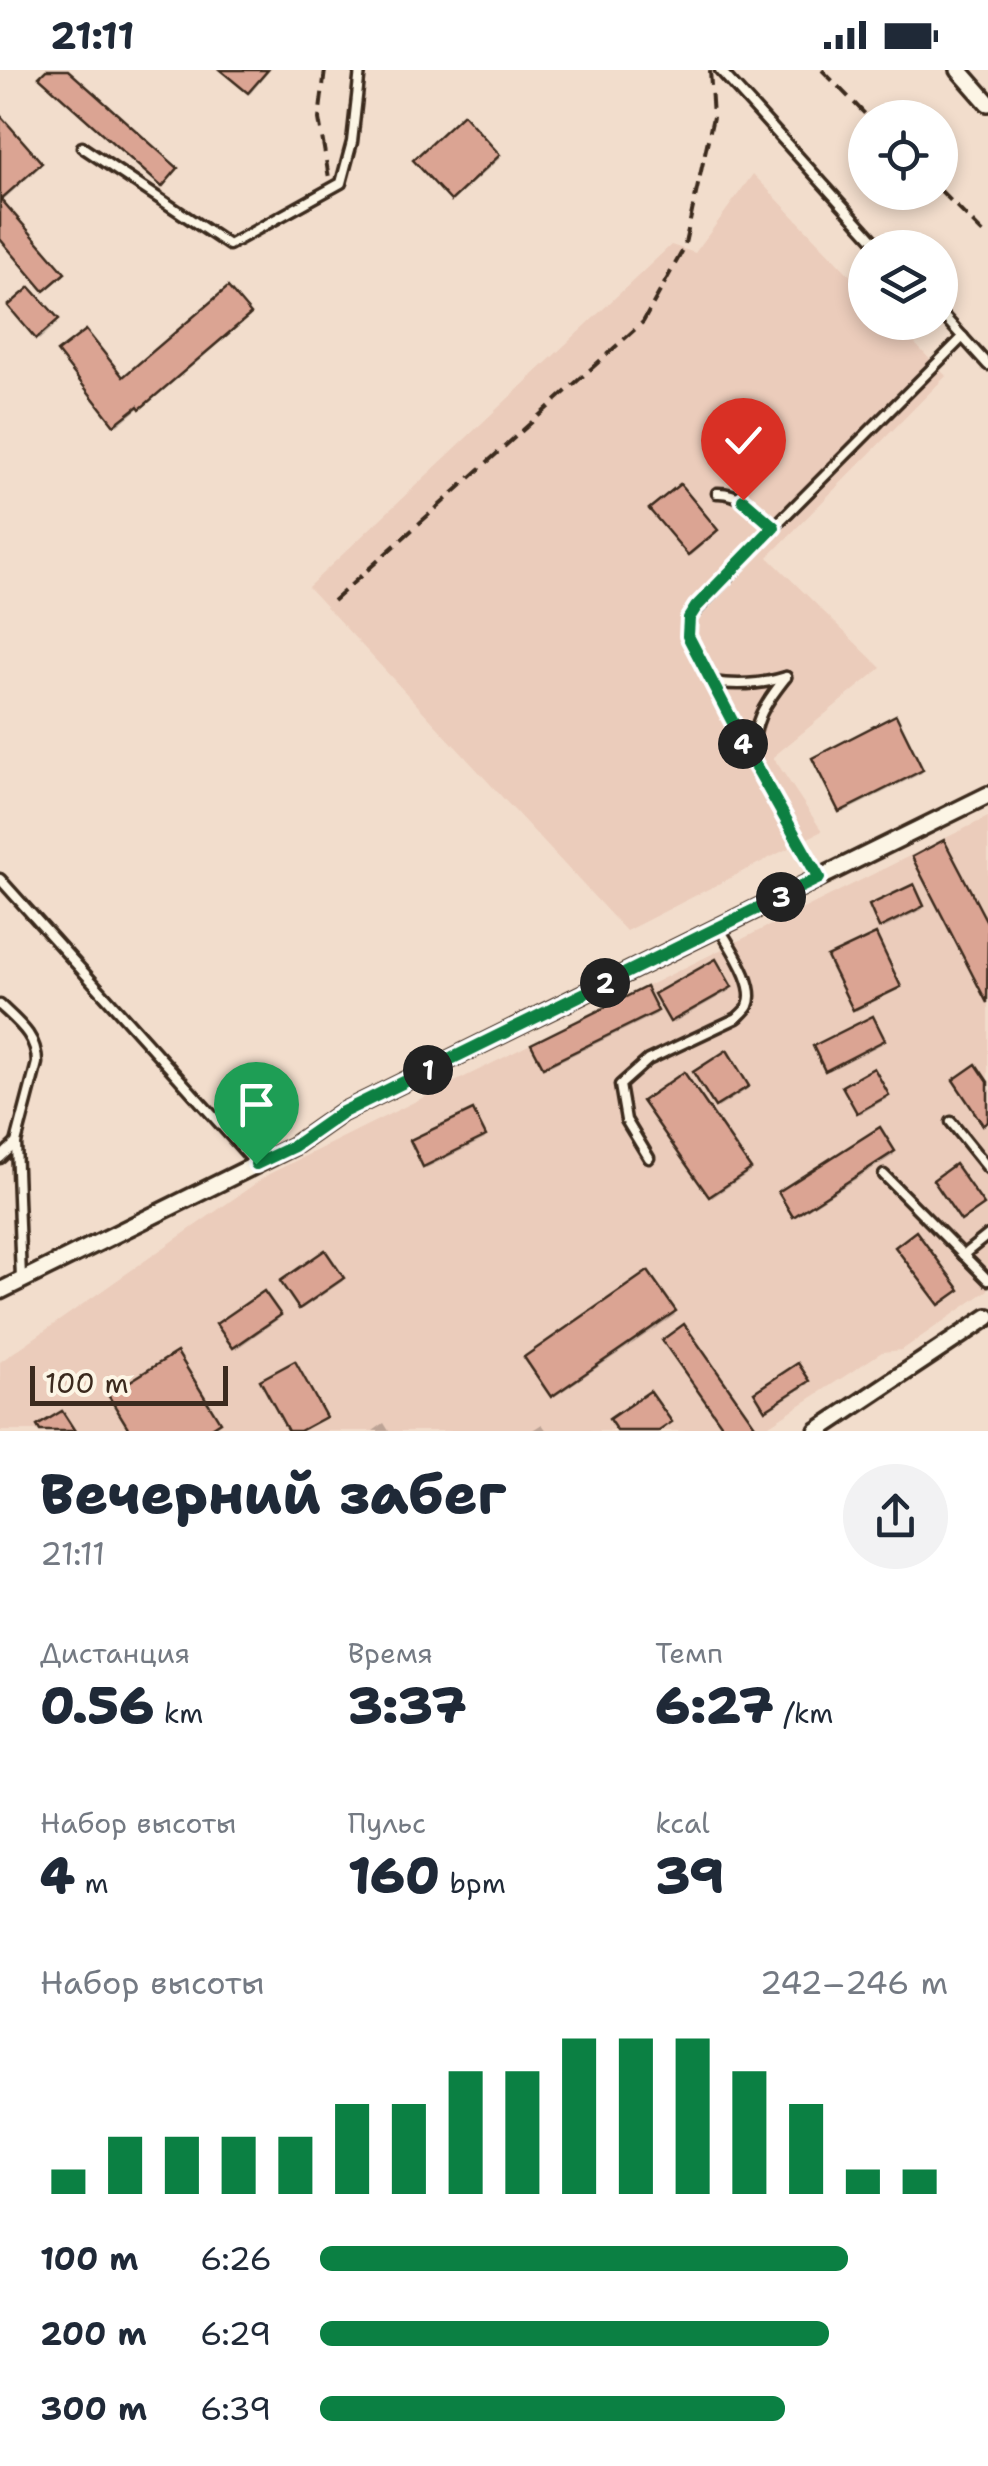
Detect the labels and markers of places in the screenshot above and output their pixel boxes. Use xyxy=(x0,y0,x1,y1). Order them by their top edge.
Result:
pin xyxy=(701,398,786,501)
pin: 4 xyxy=(718,719,768,769)
pin: 3 xyxy=(756,872,806,922)
pin: 2 xyxy=(580,958,630,1008)
pin: 1 xyxy=(403,1045,453,1095)
pin xyxy=(214,1062,299,1165)

